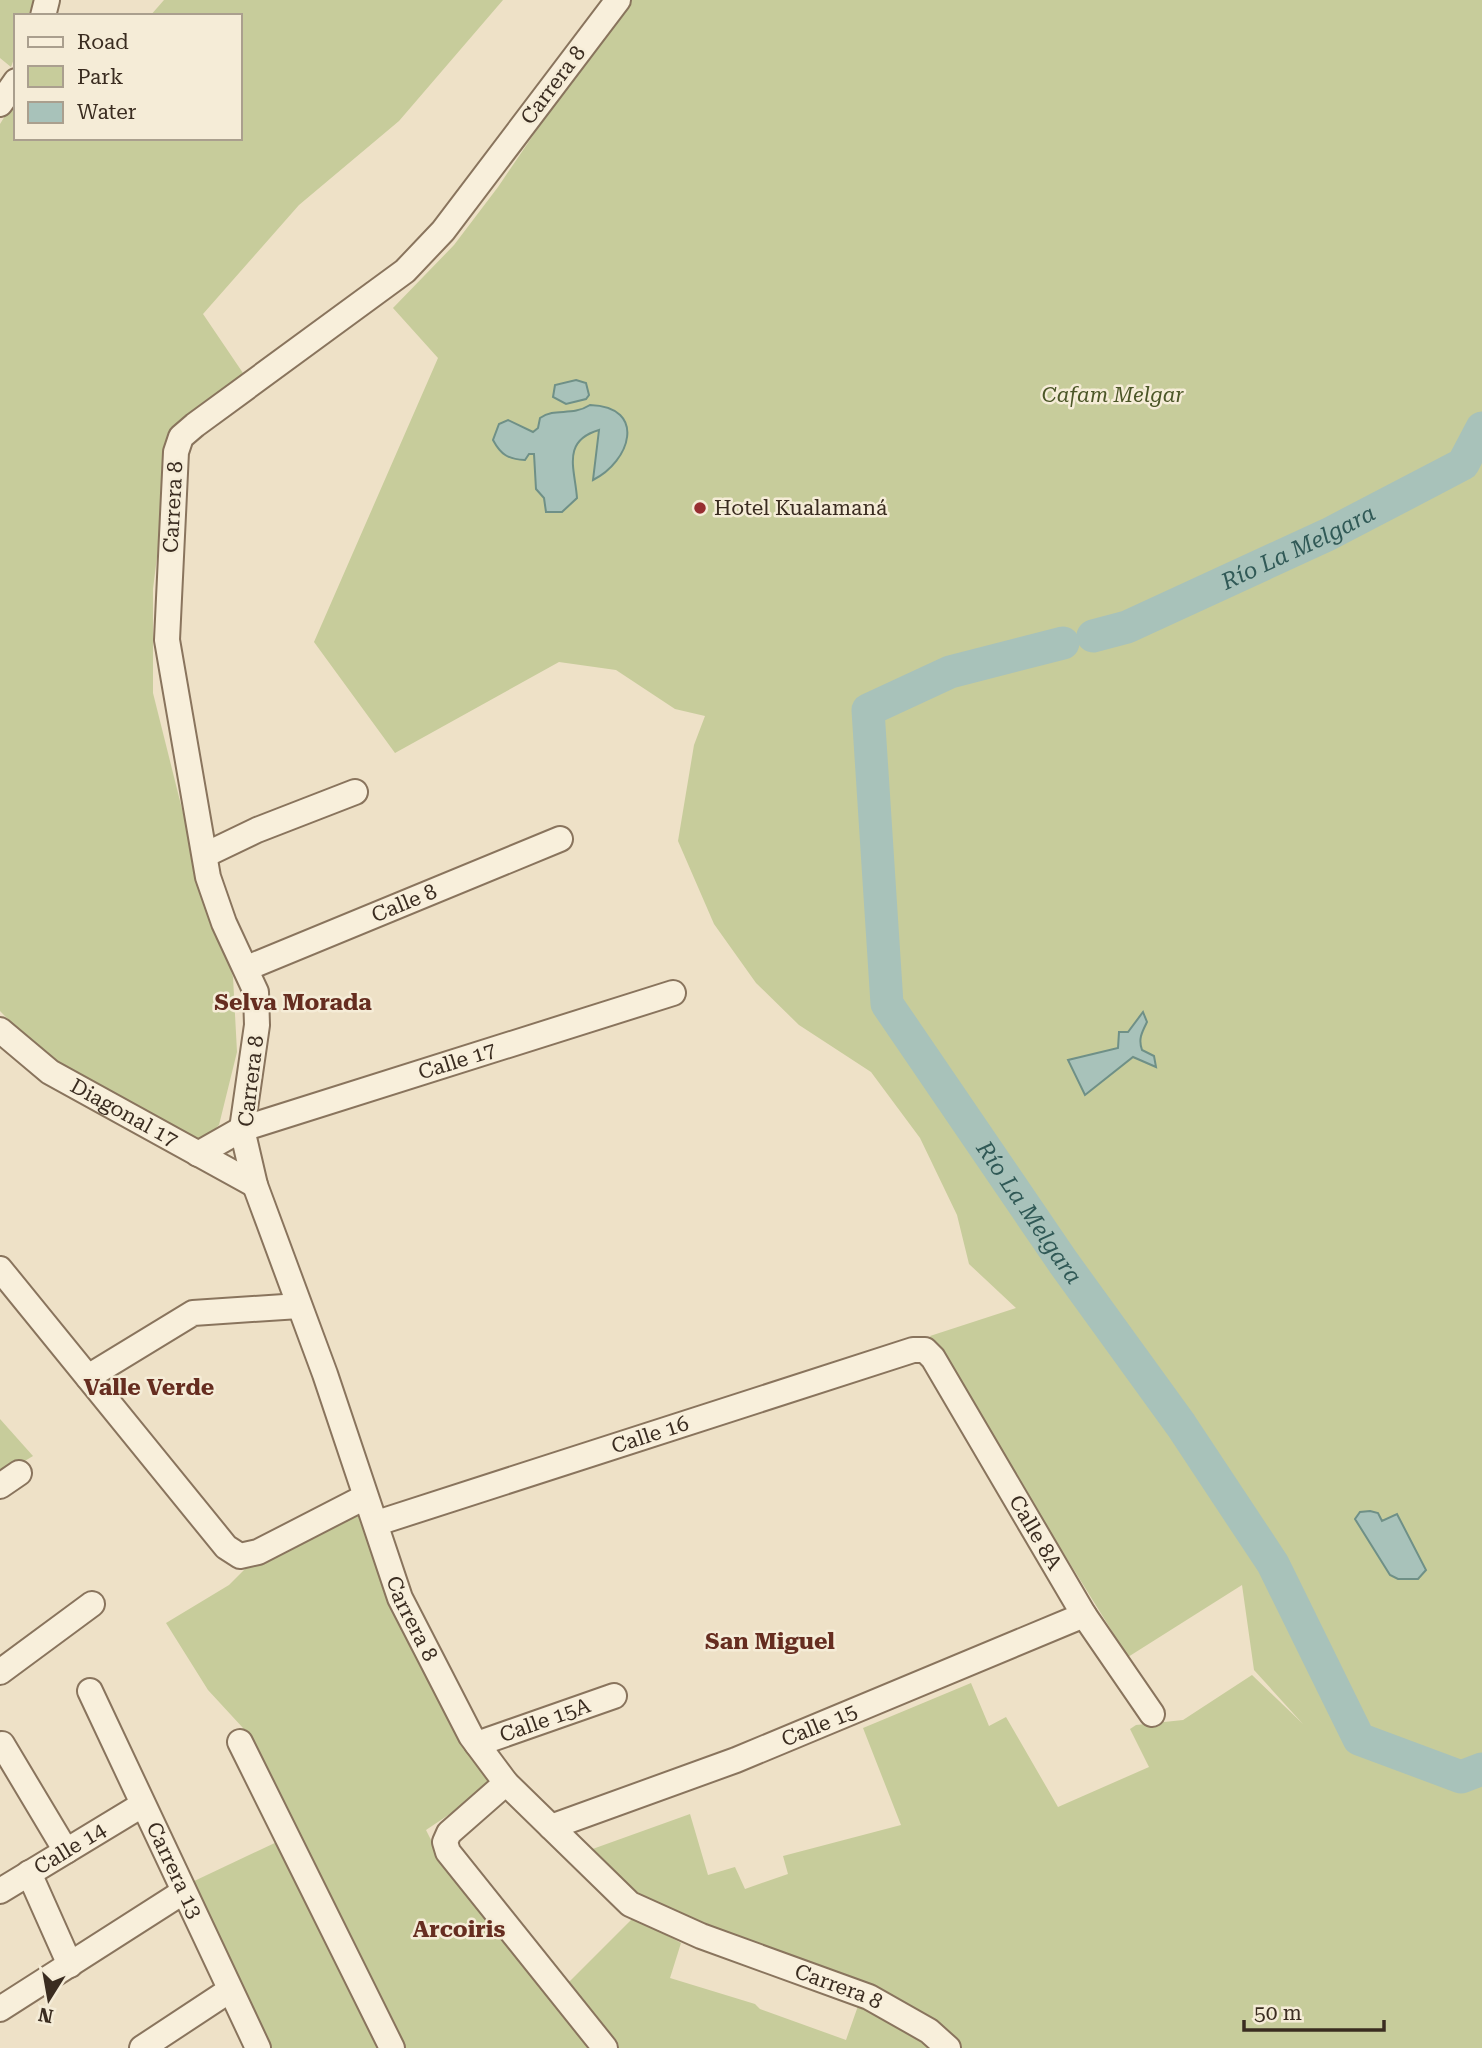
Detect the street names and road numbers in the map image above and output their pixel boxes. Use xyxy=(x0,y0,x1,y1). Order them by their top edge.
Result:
street label: Carrera 8 xyxy=(516,41,590,129)
street label: Carrera 8 xyxy=(159,460,187,554)
street label: Calle 8 xyxy=(368,879,440,927)
street label: Carrera 8 xyxy=(233,1034,269,1128)
street label: Calle 17 xyxy=(415,1038,499,1085)
street label: Diagonal 17 xyxy=(66,1074,182,1152)
street label: Calle 16 xyxy=(608,1411,692,1459)
street label: Calle 8A xyxy=(1004,1491,1067,1575)
street label: Carrera 8 xyxy=(381,1573,442,1665)
street label: Calle 15A xyxy=(496,1693,594,1747)
street label: Calle 15 xyxy=(778,1699,861,1752)
street label: Calle 14 xyxy=(30,1817,111,1879)
street label: Carrera 13 xyxy=(141,1818,207,1922)
street label: Carrera 8 xyxy=(791,1959,887,2014)

